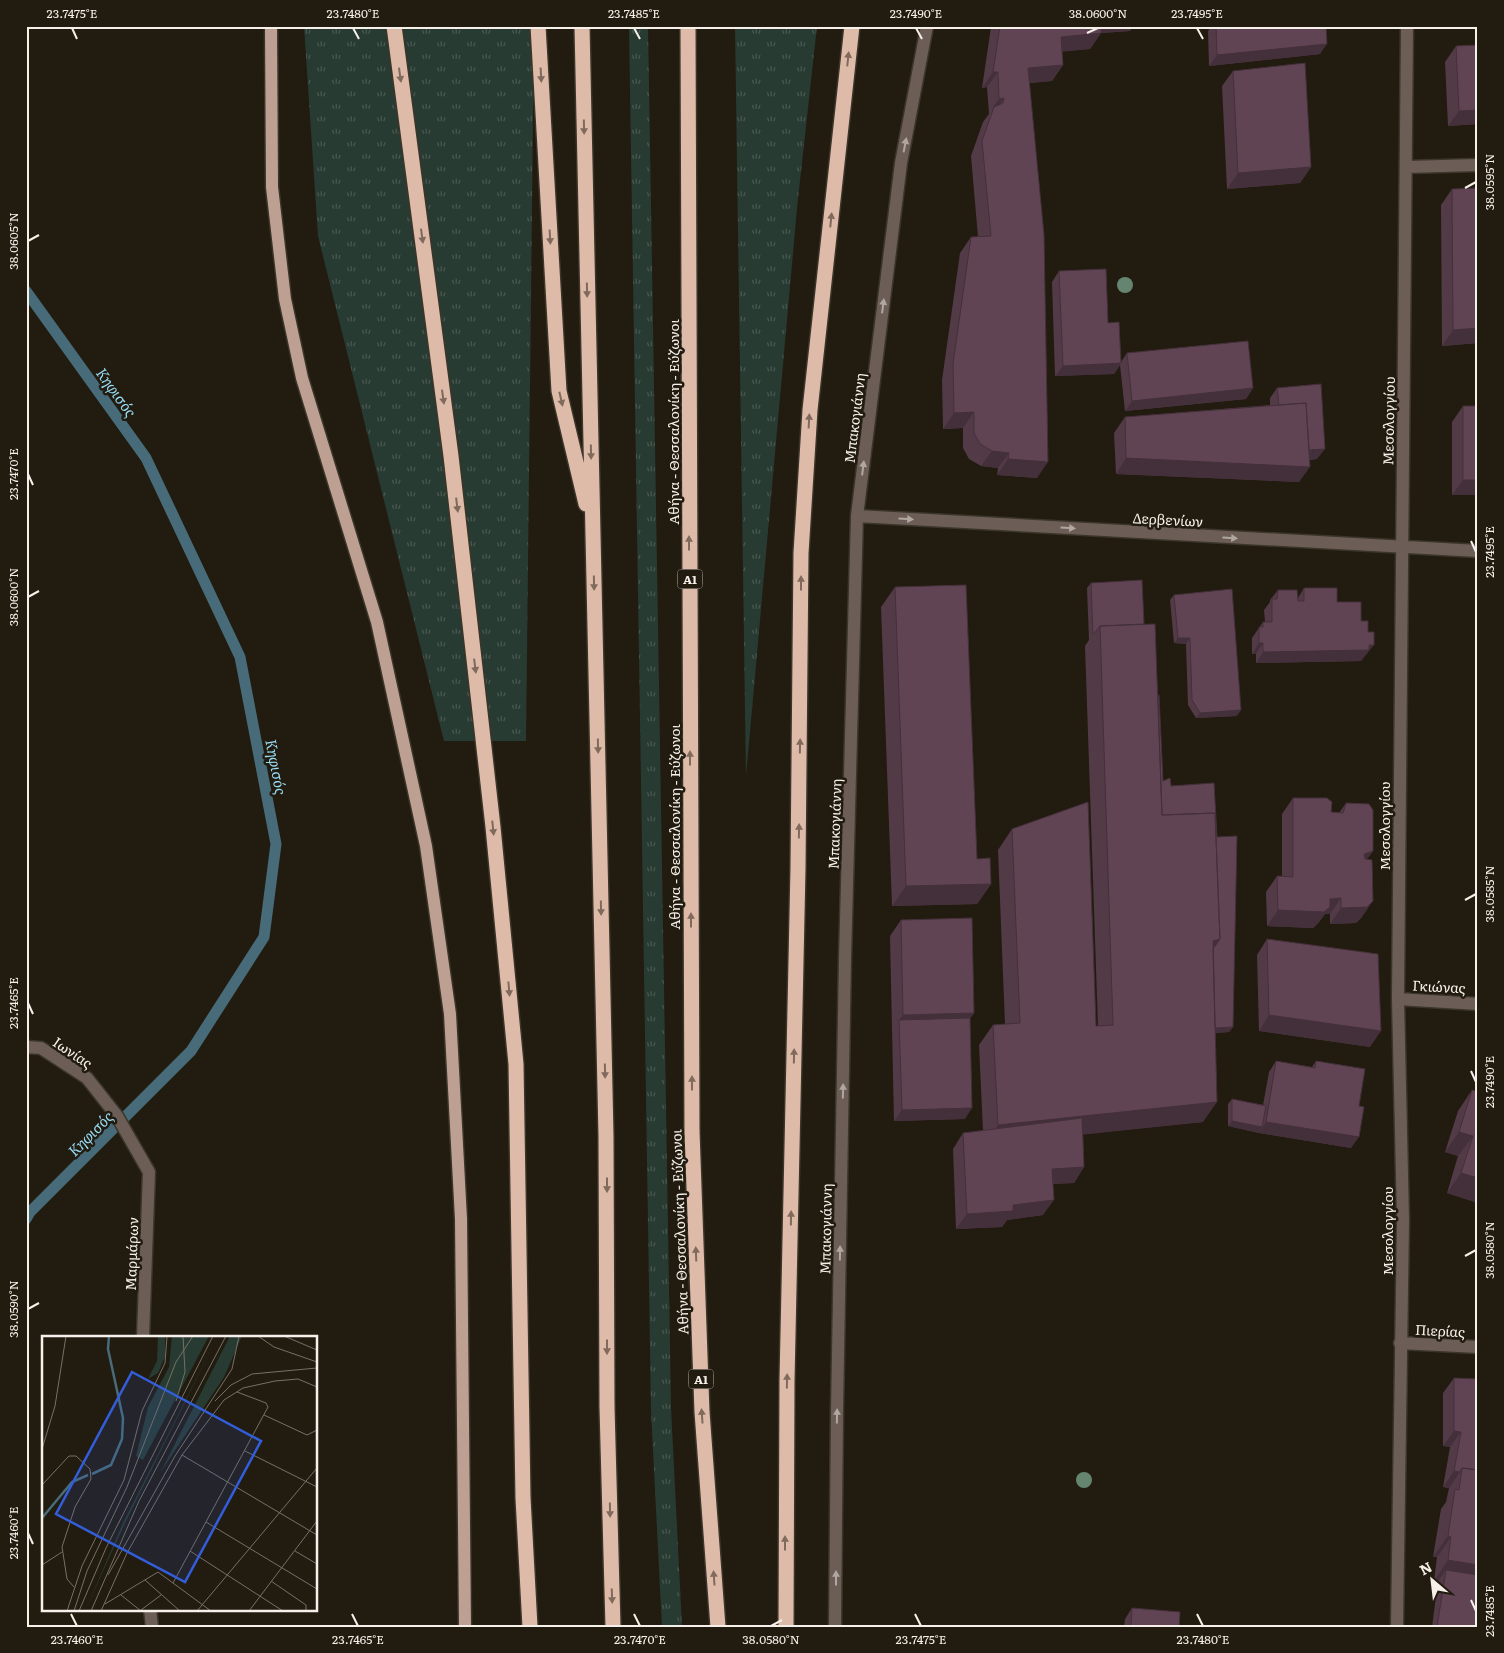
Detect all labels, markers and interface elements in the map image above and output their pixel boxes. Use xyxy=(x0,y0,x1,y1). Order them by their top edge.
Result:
text: 23.7475°E xyxy=(47,4,98,22)
text: 23.7480°E xyxy=(327,4,380,22)
text: 23.7485°E xyxy=(608,4,660,22)
text: 23.7490°E xyxy=(890,4,943,22)
text: 38.0600°N xyxy=(1069,4,1127,22)
text: 23.7495°E xyxy=(1171,4,1223,22)
one-way arrow xyxy=(844,50,852,66)
one-way arrow xyxy=(396,67,404,83)
one-way arrow xyxy=(538,67,546,83)
one-way arrow xyxy=(580,120,588,136)
one-way arrow xyxy=(901,137,909,153)
text: 38.0595°N xyxy=(1480,154,1498,210)
text: 38.0605°N xyxy=(4,212,22,270)
one-way arrow xyxy=(827,212,835,228)
one-way arrow xyxy=(418,228,426,244)
one-way arrow xyxy=(547,229,555,245)
one-way arrow xyxy=(584,282,592,298)
one-way arrow xyxy=(879,298,887,314)
street label: Αθήνα - Θεσσαλονίκη - Εύζωνοι xyxy=(663,318,683,525)
water label: Κηφισός xyxy=(91,362,143,422)
street label: Μπακογιάννη xyxy=(839,372,869,464)
street label: Μεσολογγίου xyxy=(1377,376,1399,466)
one-way arrow xyxy=(439,389,447,405)
one-way arrow xyxy=(557,392,565,407)
one-way arrow xyxy=(806,413,814,429)
one-way arrow xyxy=(587,445,595,461)
text: 23.7470°E xyxy=(4,448,22,500)
one-way arrow xyxy=(859,459,867,475)
one-way arrow xyxy=(453,497,461,513)
street label: Δερβενίων xyxy=(1132,507,1204,531)
one-way arrow xyxy=(898,515,914,523)
one-way arrow xyxy=(1060,525,1076,533)
text: 23.7495°E xyxy=(1480,526,1498,578)
one-way arrow xyxy=(685,534,693,550)
one-way arrow xyxy=(1222,534,1238,542)
text: 38.0600°N xyxy=(4,568,22,626)
road number: Α1 xyxy=(678,570,702,588)
one-way arrow xyxy=(797,575,805,591)
one-way arrow xyxy=(590,576,598,592)
one-way arrow xyxy=(471,659,479,675)
street label: Αθήνα - Θεσσαλονίκη - Εύζωνοι xyxy=(664,723,684,930)
water label: Κηφισός xyxy=(260,737,294,797)
one-way arrow xyxy=(796,737,804,753)
one-way arrow xyxy=(594,738,602,754)
one-way arrow xyxy=(686,749,694,765)
street label: Μπακογιάννη xyxy=(822,778,846,870)
street label: Μεσολογγίου xyxy=(1374,782,1394,870)
one-way arrow xyxy=(490,820,498,836)
one-way arrow xyxy=(795,823,803,839)
text: 38.0585°N xyxy=(1480,866,1498,922)
one-way arrow xyxy=(597,901,605,917)
one-way arrow xyxy=(687,912,695,928)
street label: Γκιώνας xyxy=(1412,975,1466,997)
text: 23.7465°E xyxy=(4,977,22,1029)
one-way arrow xyxy=(505,982,513,998)
street label: Ιωνίας xyxy=(49,1032,97,1072)
one-way arrow xyxy=(790,1047,798,1063)
text: 23.7490°E xyxy=(1480,1055,1498,1108)
one-way arrow xyxy=(601,1063,609,1079)
one-way arrow xyxy=(687,1074,695,1090)
one-way arrow xyxy=(839,1082,847,1098)
water label: Κηφισός xyxy=(62,1105,118,1161)
street label: Αθήνα - Θεσσαλονίκη - Εύζωνοι xyxy=(665,1128,693,1335)
one-way arrow xyxy=(603,1177,611,1193)
street label: Μπακογιάννη xyxy=(814,1183,836,1275)
street label: Μεσολογγίου xyxy=(1377,1187,1397,1275)
one-way arrow xyxy=(787,1210,795,1226)
street label: Μαρμάρων xyxy=(120,1217,142,1291)
text: 38.0580°N xyxy=(1480,1221,1498,1279)
one-way arrow xyxy=(692,1245,700,1261)
one-way arrow xyxy=(836,1245,844,1261)
text: 38.0590°N xyxy=(4,1280,22,1338)
street label: Πιερίας xyxy=(1414,1319,1466,1341)
inset map xyxy=(42,1336,318,1610)
one-way arrow xyxy=(603,1340,611,1356)
road number: Α1 xyxy=(688,1370,714,1388)
one-way arrow xyxy=(783,1372,791,1388)
one-way arrow xyxy=(833,1407,841,1423)
one-way arrow xyxy=(698,1408,706,1424)
one-way arrow xyxy=(606,1502,614,1518)
text: 23.7460°E xyxy=(4,1506,22,1559)
one-way arrow xyxy=(782,1535,790,1551)
north arrow xyxy=(1406,1556,1456,1606)
text: N xyxy=(1416,1556,1436,1579)
one-way arrow xyxy=(710,1570,718,1586)
one-way arrow xyxy=(832,1570,840,1586)
text: 23.7485°E xyxy=(1480,1585,1498,1637)
one-way arrow xyxy=(608,1588,616,1604)
text: 23.7460°E xyxy=(51,1630,104,1648)
text: 23.7465°E xyxy=(332,1630,384,1648)
text: 23.7470°E xyxy=(614,1630,666,1648)
text: 38.0580°N xyxy=(742,1630,800,1648)
text: 23.7475°E xyxy=(896,1630,947,1648)
text: 23.7480°E xyxy=(1177,1630,1230,1648)

